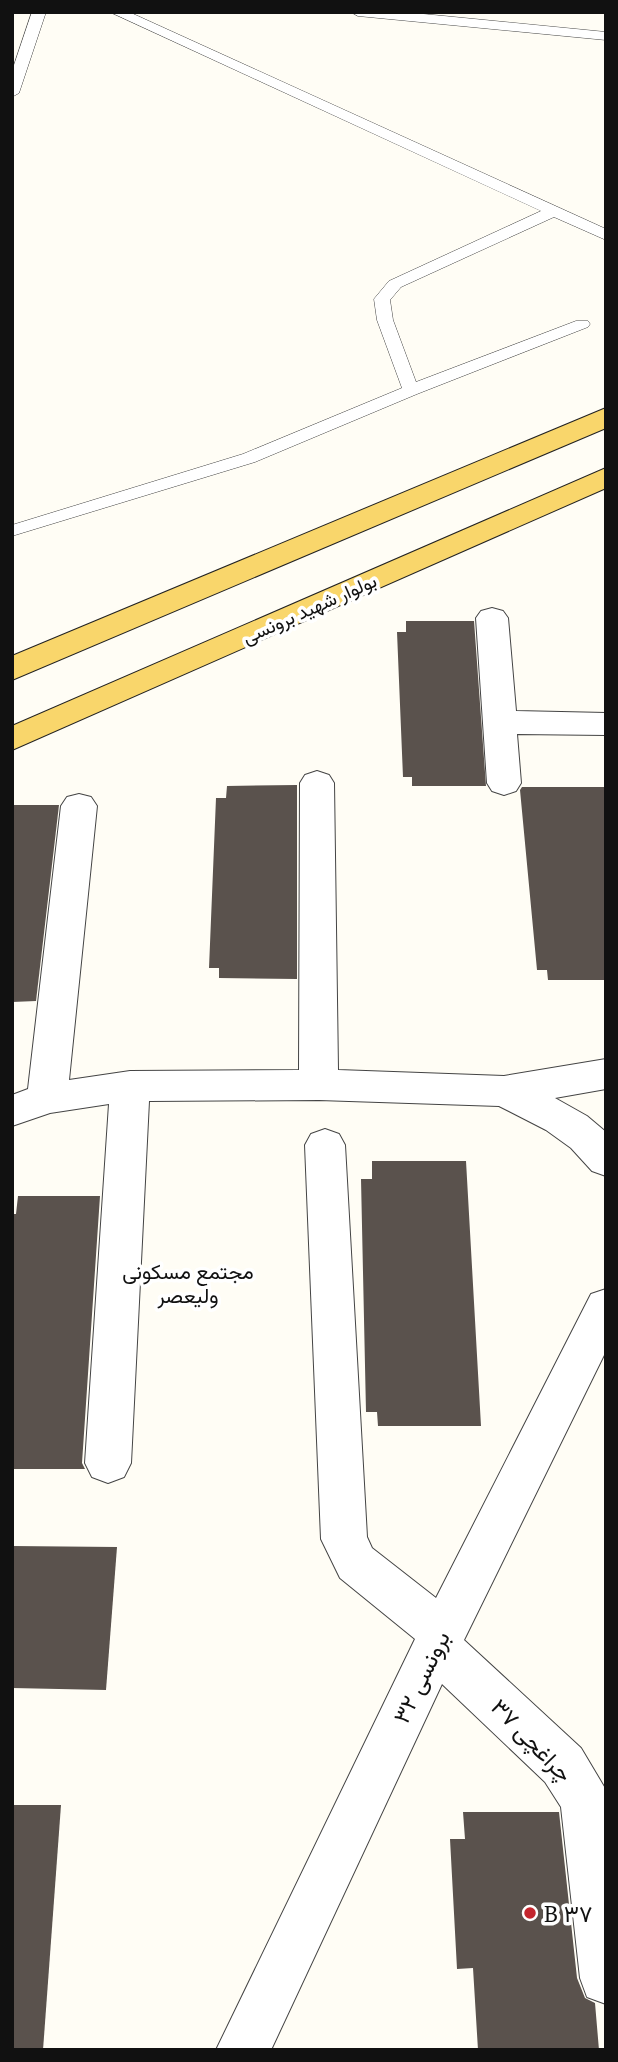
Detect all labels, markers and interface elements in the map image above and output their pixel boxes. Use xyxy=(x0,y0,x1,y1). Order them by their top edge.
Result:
street label: بولوار شهید برونسی xyxy=(238,567,380,649)
district label: مجتمع مسکونی ولیعصر xyxy=(122,1257,254,1309)
street label: برونسی ۳۲ xyxy=(385,1626,457,1728)
street label: چراغچی ۳۷ xyxy=(484,1691,580,1789)
place label: B ۳۷ xyxy=(544,1898,592,1929)
marker: B ۳۷ xyxy=(522,1905,538,1921)

